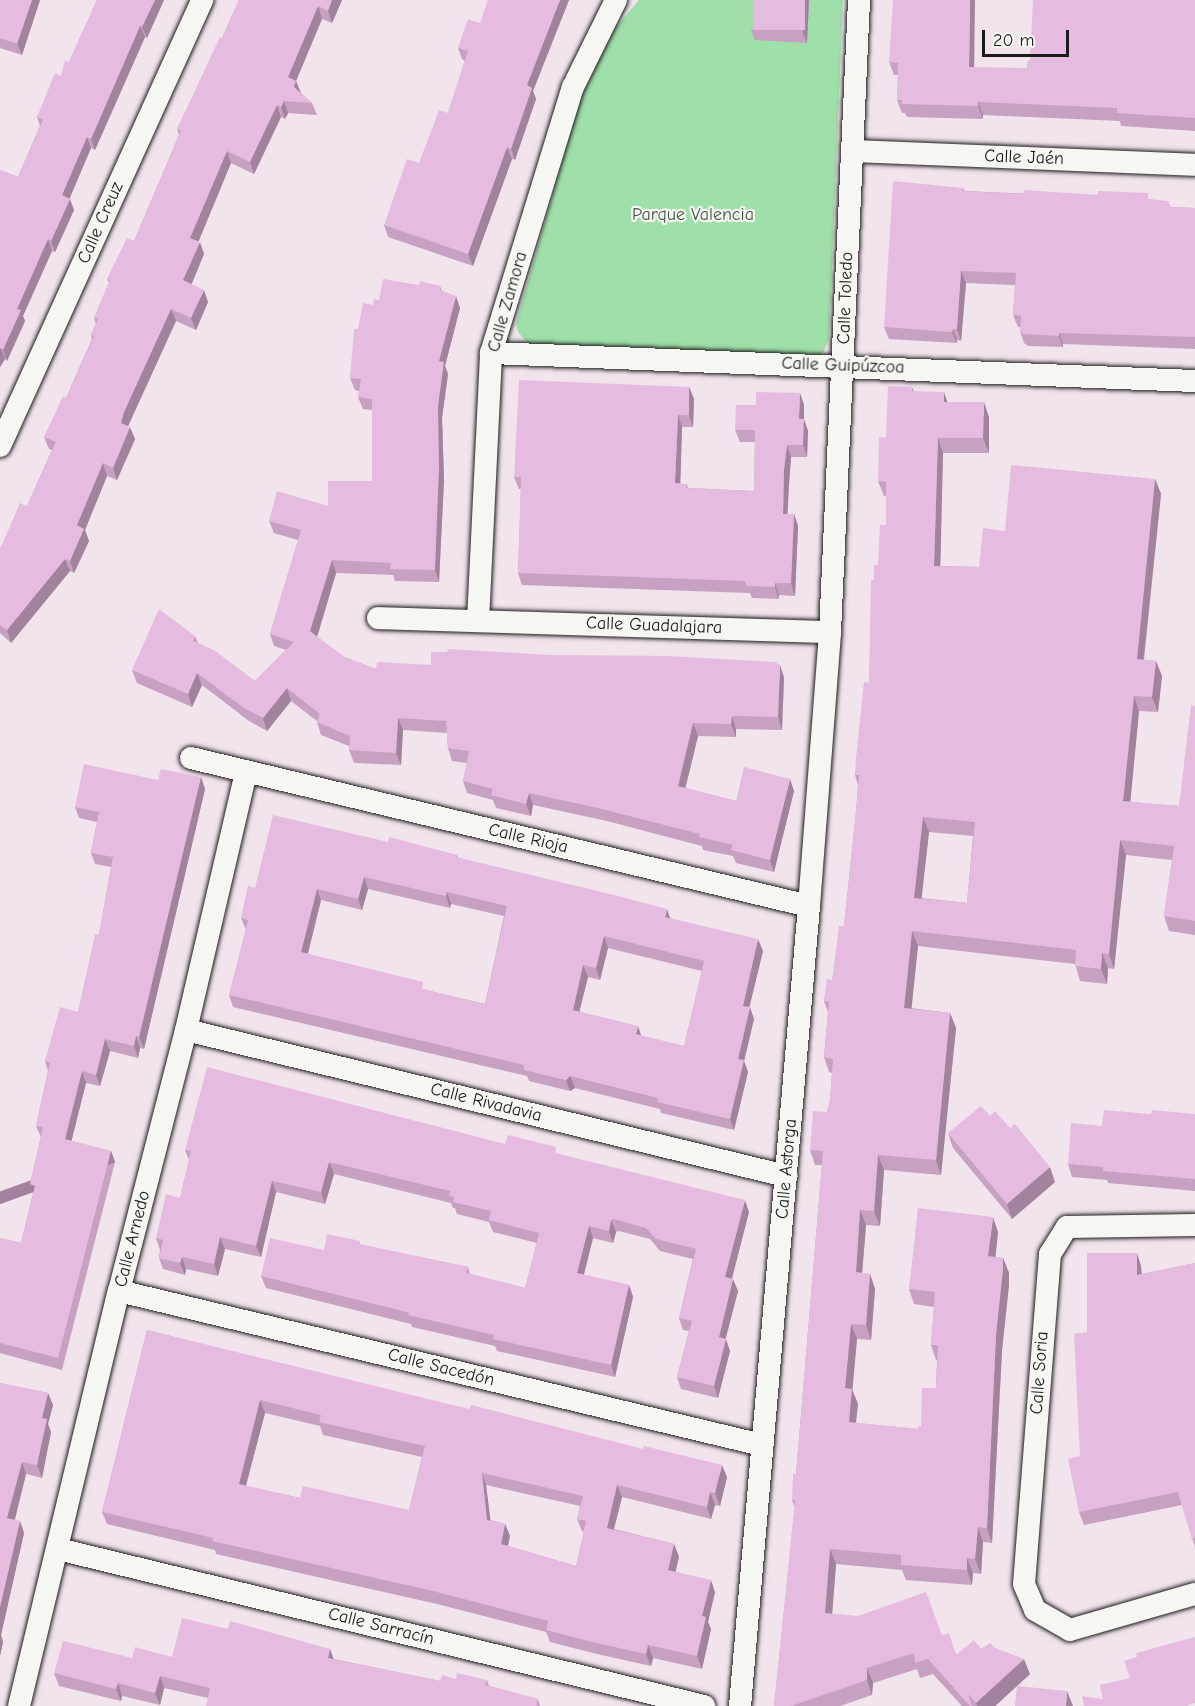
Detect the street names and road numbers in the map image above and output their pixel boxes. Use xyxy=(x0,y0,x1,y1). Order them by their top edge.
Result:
street label: Calle Jaén xyxy=(984,146,1064,170)
street label: Calle Creuz xyxy=(73,179,129,267)
street label: Calle Zamora xyxy=(483,249,533,355)
street label: Calle Toledo xyxy=(834,251,858,345)
street label: Calle Guipúzcoa xyxy=(781,353,905,379)
street label: Calle Guadalajara xyxy=(586,613,722,639)
street label: Calle Rioja xyxy=(486,819,570,859)
street label: Calle Rivadavia xyxy=(428,1079,544,1127)
street label: Calle Astorga xyxy=(772,1118,802,1220)
street label: Calle Arnedo xyxy=(111,1188,155,1290)
street label: Calle Soria xyxy=(1026,1331,1054,1415)
street label: Calle Sacedón xyxy=(385,1344,497,1392)
street label: Calle Sarracín xyxy=(326,1603,436,1651)

